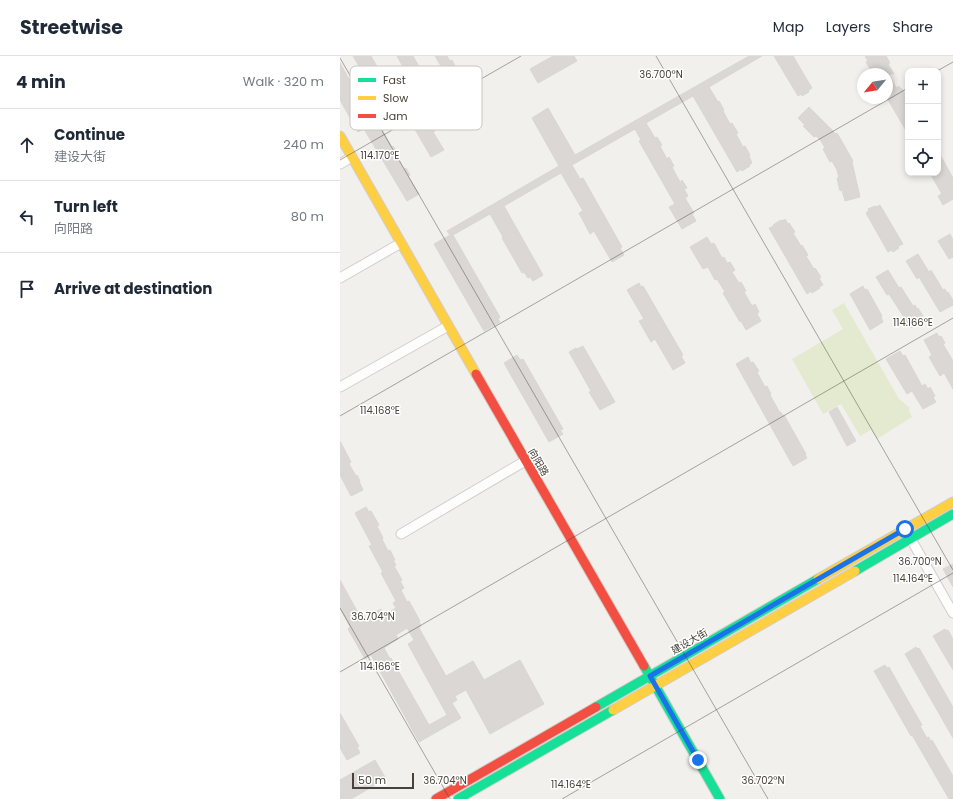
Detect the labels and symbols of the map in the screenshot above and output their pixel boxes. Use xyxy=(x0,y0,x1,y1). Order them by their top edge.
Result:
legend xyxy=(350,66,482,130)
text: 36.700°N xyxy=(639,67,683,82)
north arrow xyxy=(857,68,893,104)
text: Fast xyxy=(383,72,406,88)
text: Slow xyxy=(383,90,408,106)
text: Jam xyxy=(383,108,408,124)
text: 114.170°E xyxy=(361,148,399,163)
text: 114.166°E xyxy=(893,315,933,330)
text: 114.168°E xyxy=(360,403,400,418)
street label: 向阳路 xyxy=(525,446,553,479)
route start xyxy=(896,520,914,538)
text: 36.700°N xyxy=(898,554,942,569)
text: 114.164°E xyxy=(893,571,933,586)
text: 36.704°N xyxy=(351,609,395,624)
street label: 建设大街 xyxy=(668,625,710,658)
text: 114.166°E xyxy=(360,659,400,674)
route end xyxy=(689,751,707,769)
scale bar xyxy=(352,771,414,790)
text: 36.704°N xyxy=(423,773,467,788)
text: 36.702°N xyxy=(742,773,784,788)
text: 114.164°E xyxy=(551,777,591,792)

